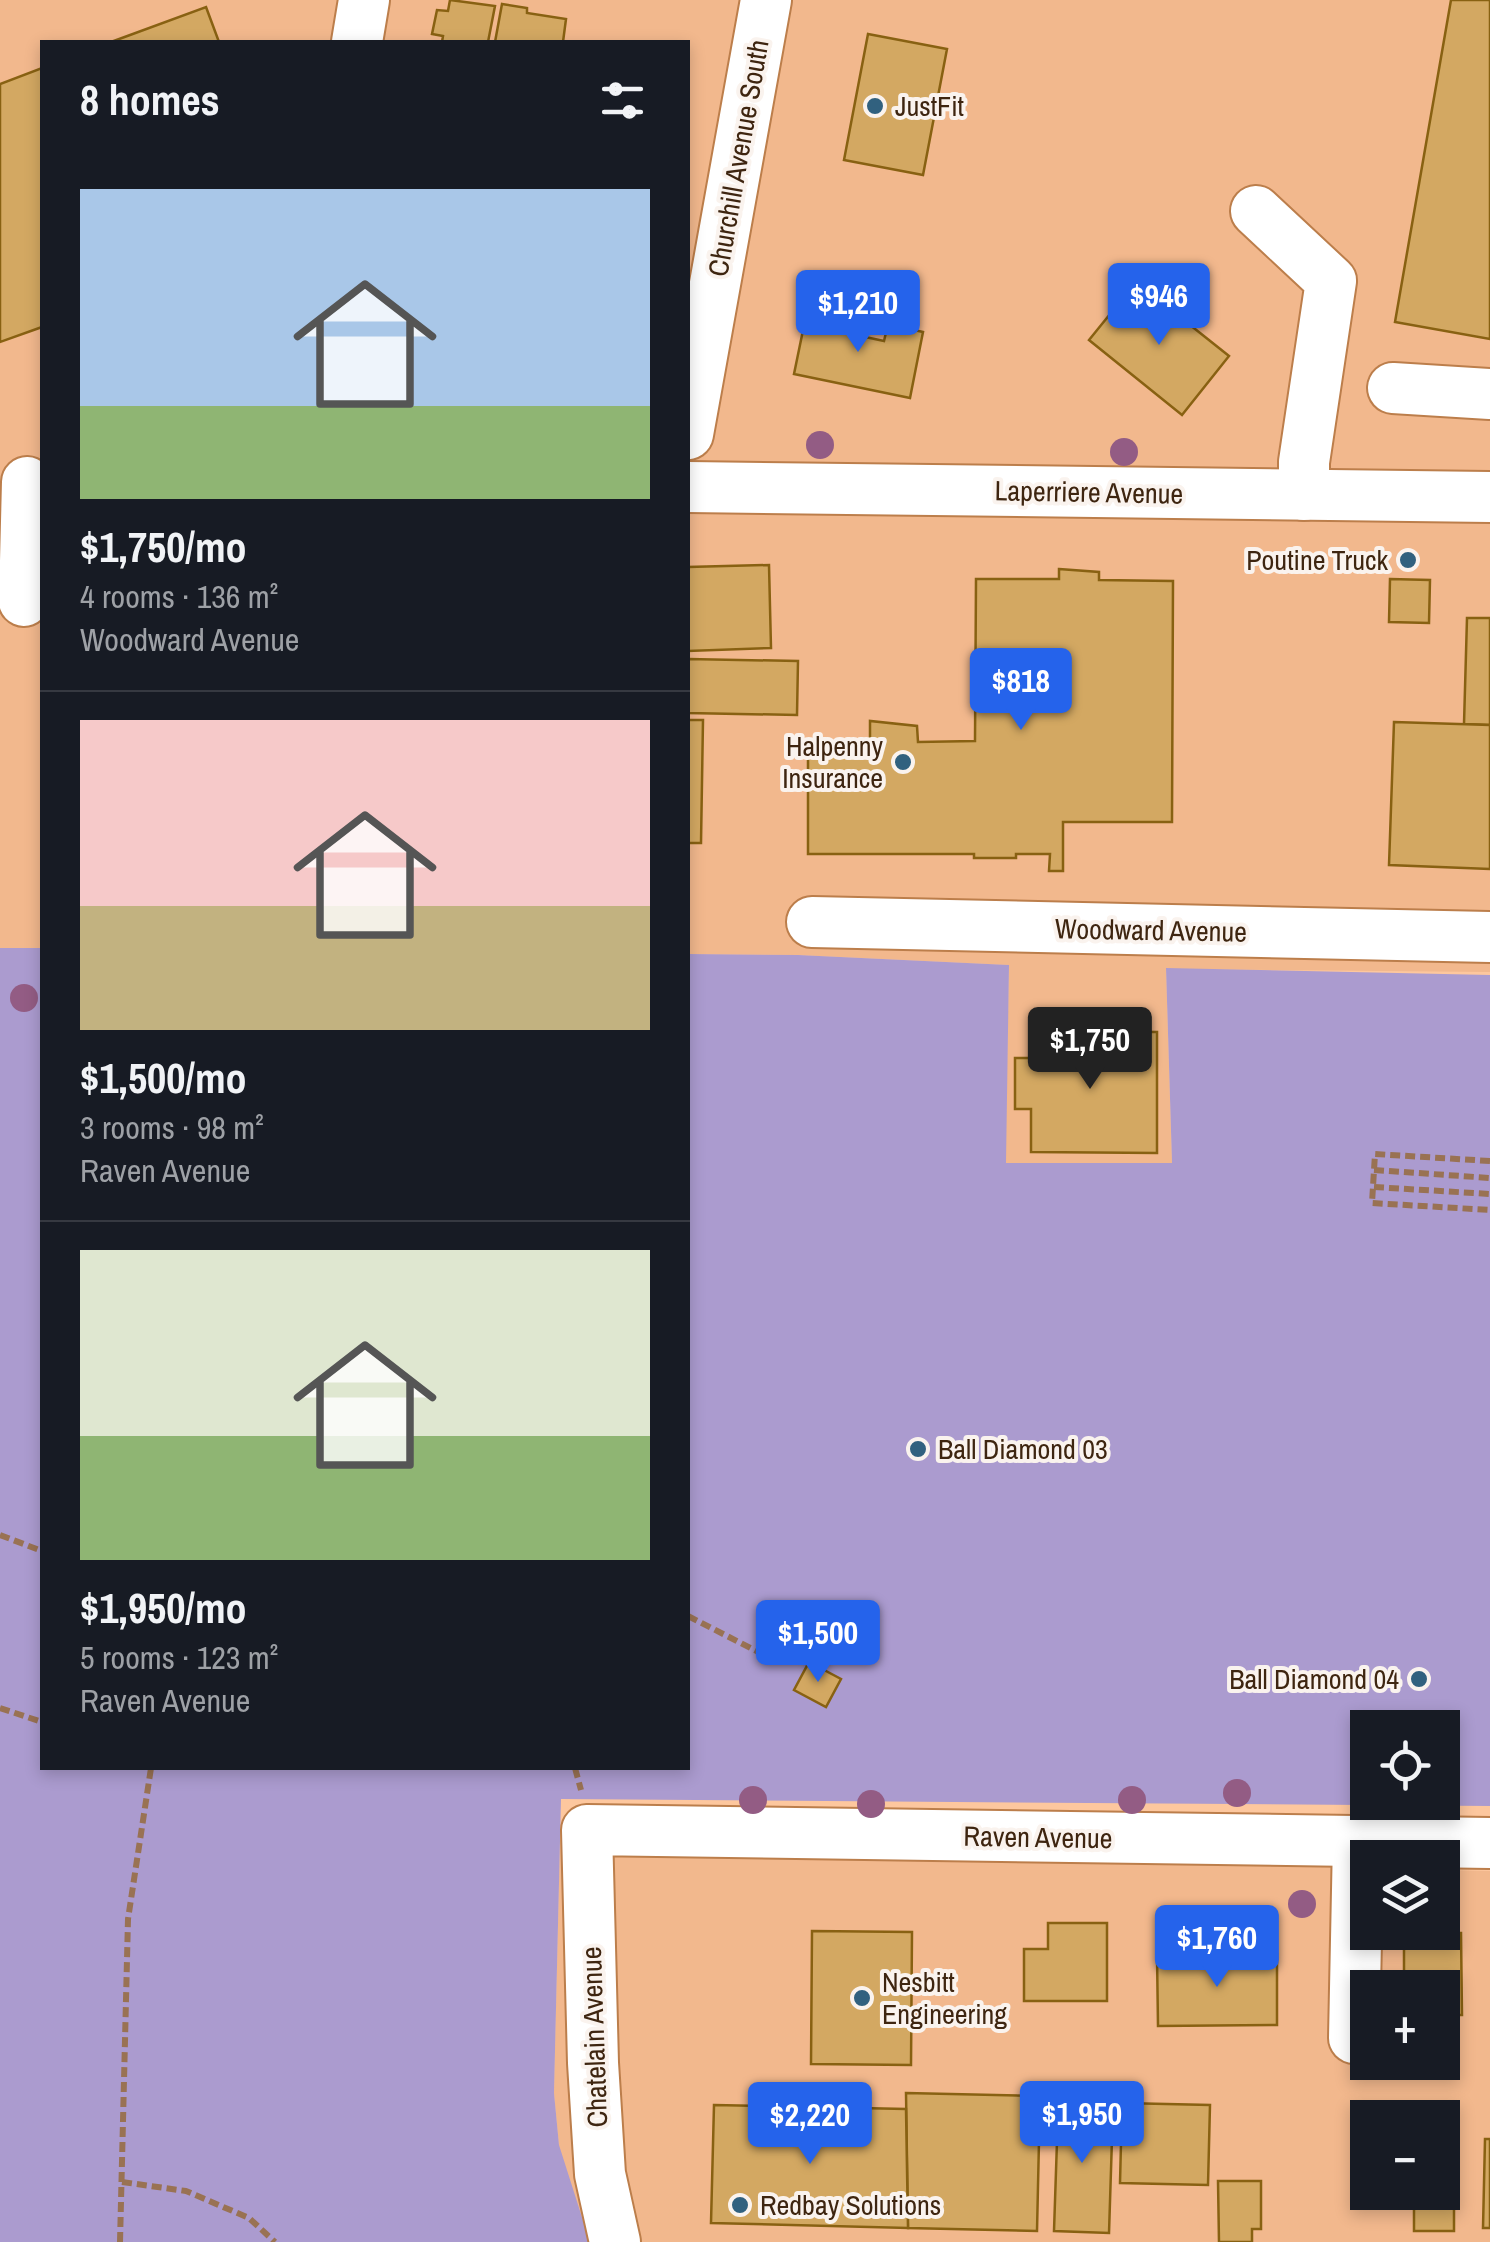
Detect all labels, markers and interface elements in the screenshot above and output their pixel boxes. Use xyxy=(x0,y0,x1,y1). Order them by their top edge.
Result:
street label: Churchill Avenue South xyxy=(698,37,778,279)
text: 8 homes xyxy=(80,72,220,128)
icon: filters xyxy=(595,73,650,128)
place label: JustFit xyxy=(895,87,964,125)
marker: JustFit xyxy=(864,95,886,117)
icon: home xyxy=(275,254,455,434)
pin: $946 xyxy=(1100,263,1218,348)
pin: $1,210 xyxy=(777,270,939,355)
text: $946 xyxy=(1130,274,1188,317)
text: $1,210 xyxy=(818,281,898,324)
street label: Laperriere Avenue xyxy=(994,471,1184,513)
text: $1,750/mo xyxy=(80,519,247,575)
place label: Poutine Truck xyxy=(1246,541,1389,579)
marker: Poutine Truck xyxy=(1397,549,1419,571)
text: 4 rooms · 136 m² xyxy=(80,575,278,618)
text: Woodward Avenue xyxy=(80,618,299,661)
pin: $818 xyxy=(962,648,1080,733)
text: $818 xyxy=(992,659,1050,702)
place label: Halpenny Insurance xyxy=(782,727,884,797)
marker: Halpenny Insurance xyxy=(892,751,914,773)
icon: home xyxy=(275,785,455,965)
street label: Woodward Avenue xyxy=(1055,909,1247,951)
pin: $1,750 xyxy=(1009,1007,1171,1092)
text: $1,750 xyxy=(1050,1018,1130,1061)
text: $1,500/mo xyxy=(80,1050,247,1106)
text: 3 rooms · 98 m² xyxy=(80,1106,264,1149)
text: Raven Avenue xyxy=(80,1149,250,1192)
icon: home xyxy=(275,1315,455,1495)
place label: Ball Diamond 03 xyxy=(938,1430,1108,1468)
marker: Ball Diamond 03 xyxy=(907,1438,929,1460)
text: $1,950/mo xyxy=(80,1580,247,1636)
pin: $1,500 xyxy=(737,1600,899,1685)
text: $1,500 xyxy=(778,1611,858,1654)
text: 5 rooms · 123 m² xyxy=(80,1636,278,1679)
place label: Ball Diamond 04 xyxy=(1229,1660,1399,1698)
marker: Ball Diamond 04 xyxy=(1408,1668,1430,1690)
text: Raven Avenue xyxy=(80,1679,250,1722)
map controls xyxy=(1350,1710,1460,2210)
button: locate xyxy=(1350,1710,1460,1820)
street label: Raven Avenue xyxy=(963,1817,1113,1857)
button: layers xyxy=(1350,1840,1460,1950)
pin: $1,760 xyxy=(1136,1905,1298,1990)
text: $1,760 xyxy=(1177,1916,1257,1959)
street label: Chatelain Avenue xyxy=(572,1946,616,2128)
place label: Nesbitt Engineering xyxy=(882,1963,1007,2033)
button: + xyxy=(1350,1970,1460,2080)
marker: Nesbitt Engineering xyxy=(851,1987,873,2009)
pin: $1,950 xyxy=(1001,2081,1163,2166)
pin: $2,220 xyxy=(729,2082,891,2167)
text: $1,950 xyxy=(1042,2092,1122,2135)
text: $2,220 xyxy=(770,2093,850,2136)
button: − xyxy=(1350,2100,1460,2210)
place label: Redbay Solutions xyxy=(760,2186,941,2224)
marker: Redbay Solutions xyxy=(729,2194,751,2216)

